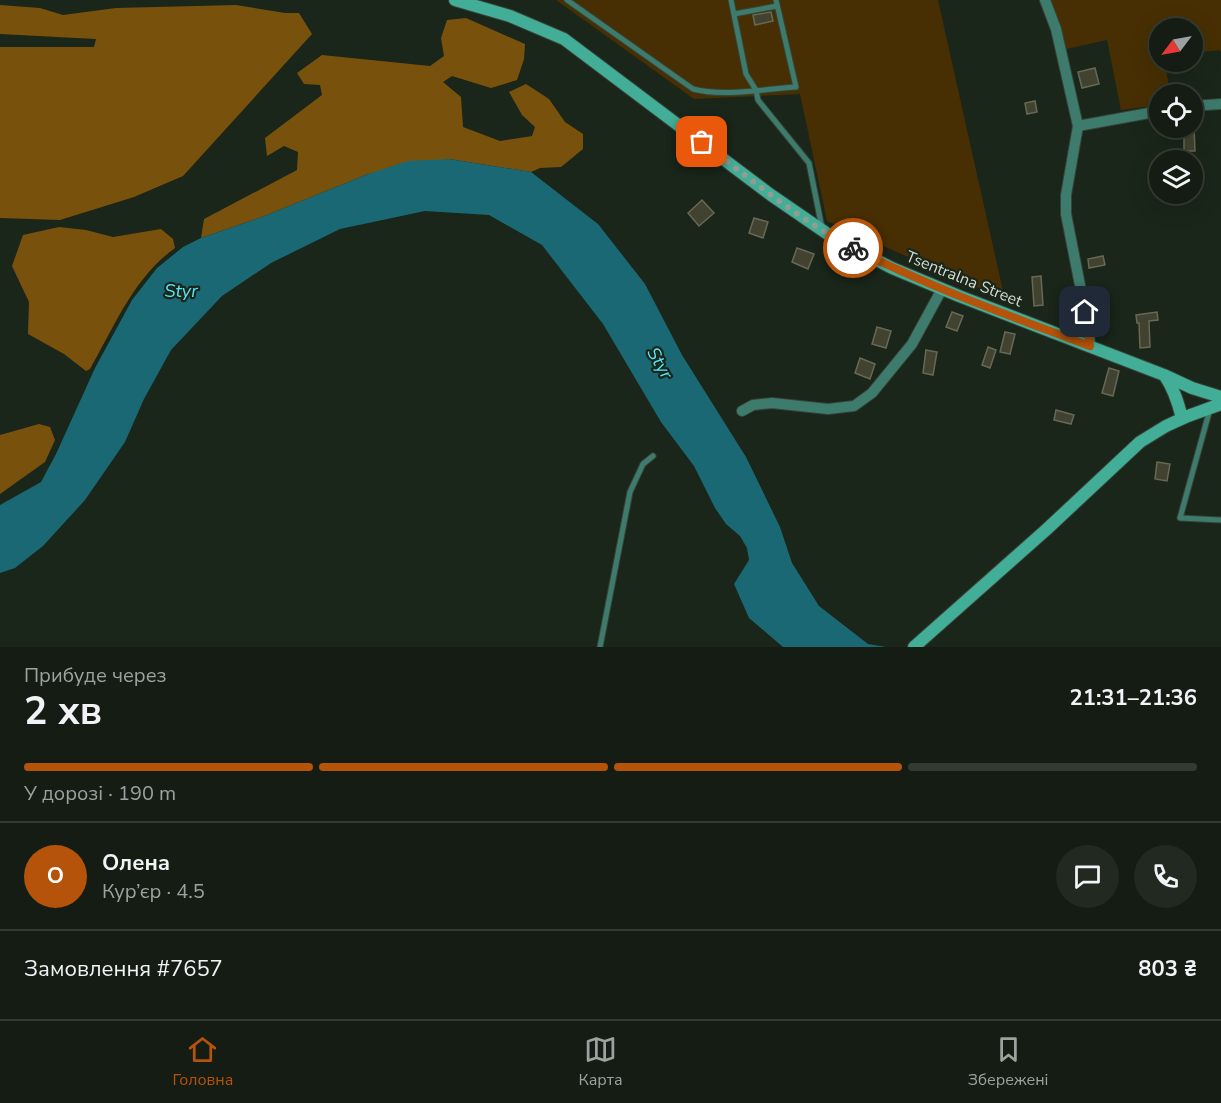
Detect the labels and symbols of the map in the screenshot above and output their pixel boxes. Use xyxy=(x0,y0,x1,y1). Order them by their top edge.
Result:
north arrow xyxy=(1149,18,1203,72)
pin xyxy=(676,116,727,167)
courier xyxy=(823,218,883,278)
street label: Tsentralna Street xyxy=(903,246,1026,312)
water label: Styr xyxy=(164,279,198,303)
pin xyxy=(1059,286,1110,337)
water label: Styr xyxy=(641,343,679,384)

